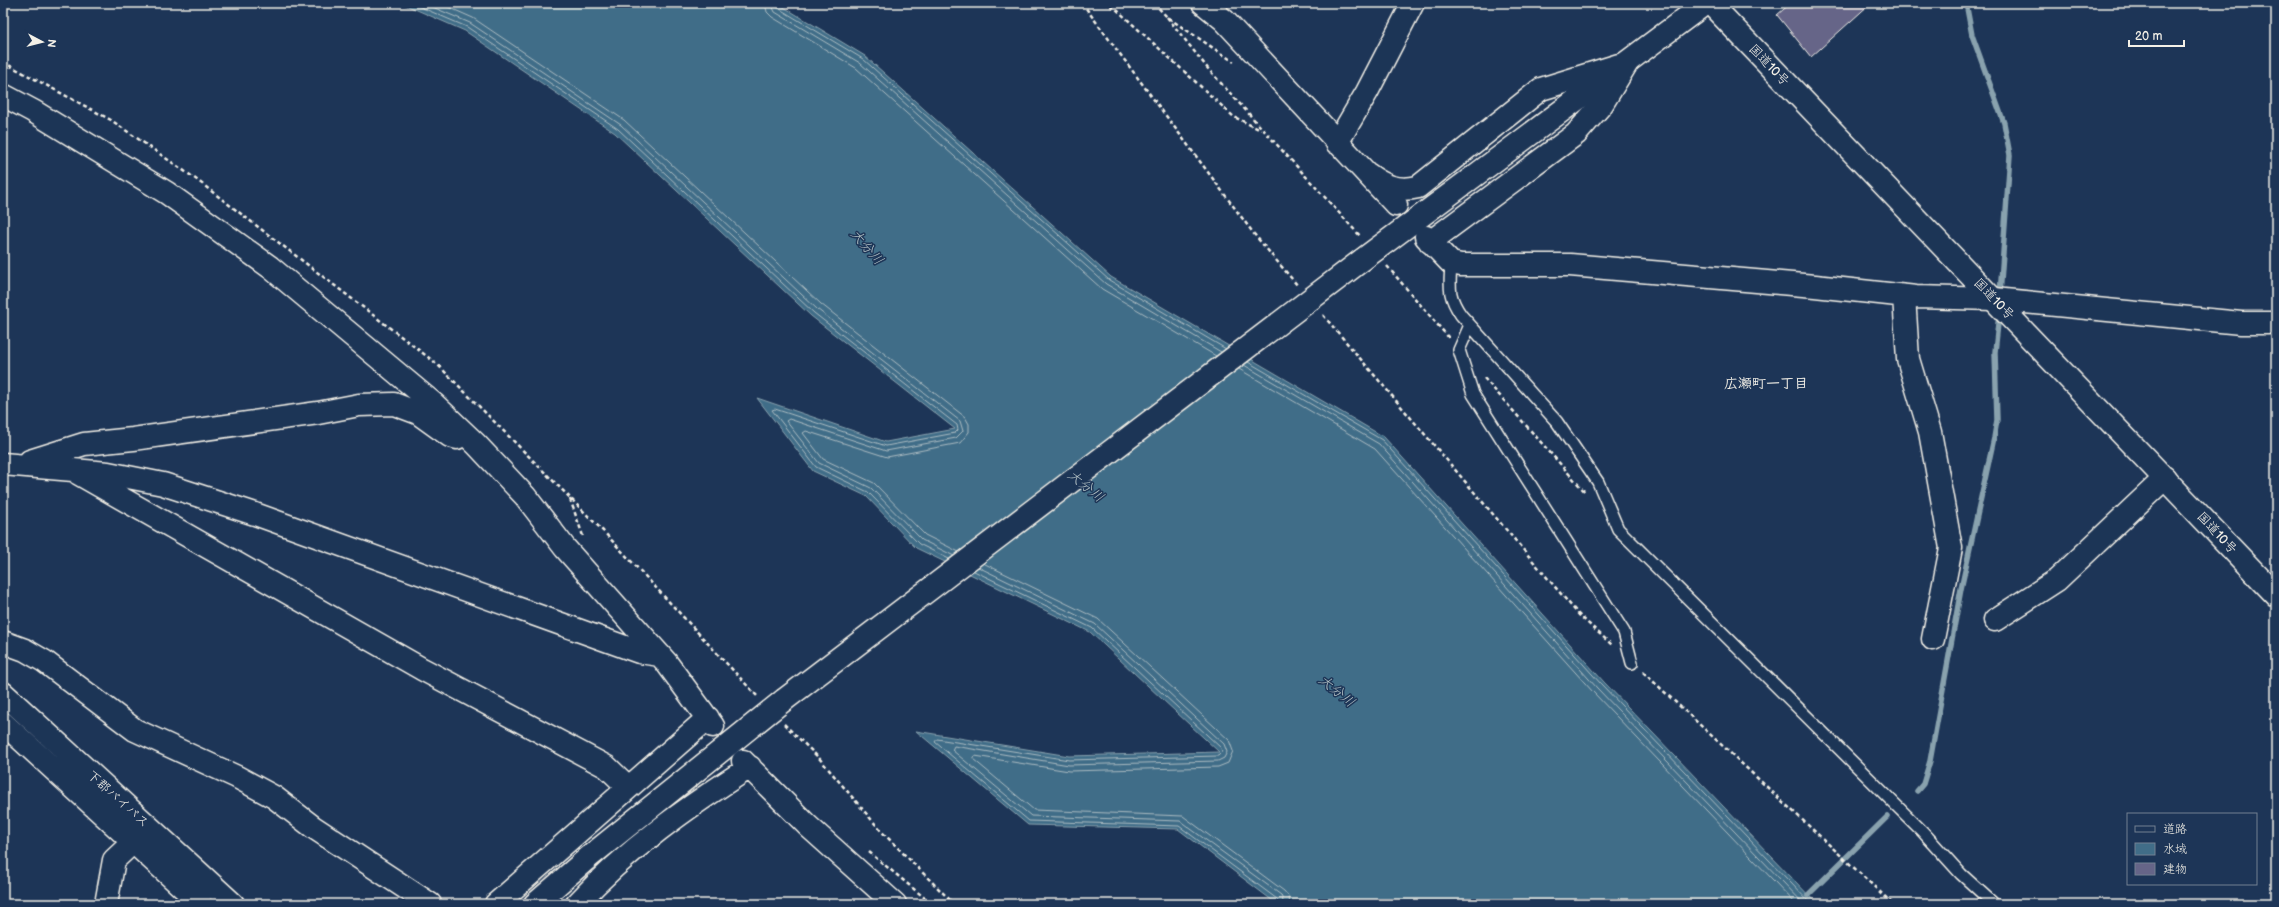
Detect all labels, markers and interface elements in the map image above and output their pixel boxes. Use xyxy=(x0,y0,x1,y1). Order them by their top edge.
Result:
north arrow xyxy=(22,22,62,62)
scale bar xyxy=(2129,22,2184,48)
text: 20 m xyxy=(2135,29,2162,44)
text: N xyxy=(44,38,58,48)
street label: 国道10号 xyxy=(1745,41,1793,89)
water label: 大分川 xyxy=(847,226,887,268)
street label: 国道10号 xyxy=(1970,275,2018,323)
district label: 広瀬町一丁目 xyxy=(1724,375,1808,392)
water label: 大分川 xyxy=(1064,466,1108,506)
street label: 国道10号 xyxy=(2194,509,2240,557)
water label: 大分川 xyxy=(1315,671,1359,711)
street label: 下郡バイパス xyxy=(84,767,152,831)
legend xyxy=(2127,813,2257,885)
text: 道路 xyxy=(2163,822,2187,837)
text: 水域 xyxy=(2163,842,2187,857)
text: 建物 xyxy=(2163,862,2187,877)

